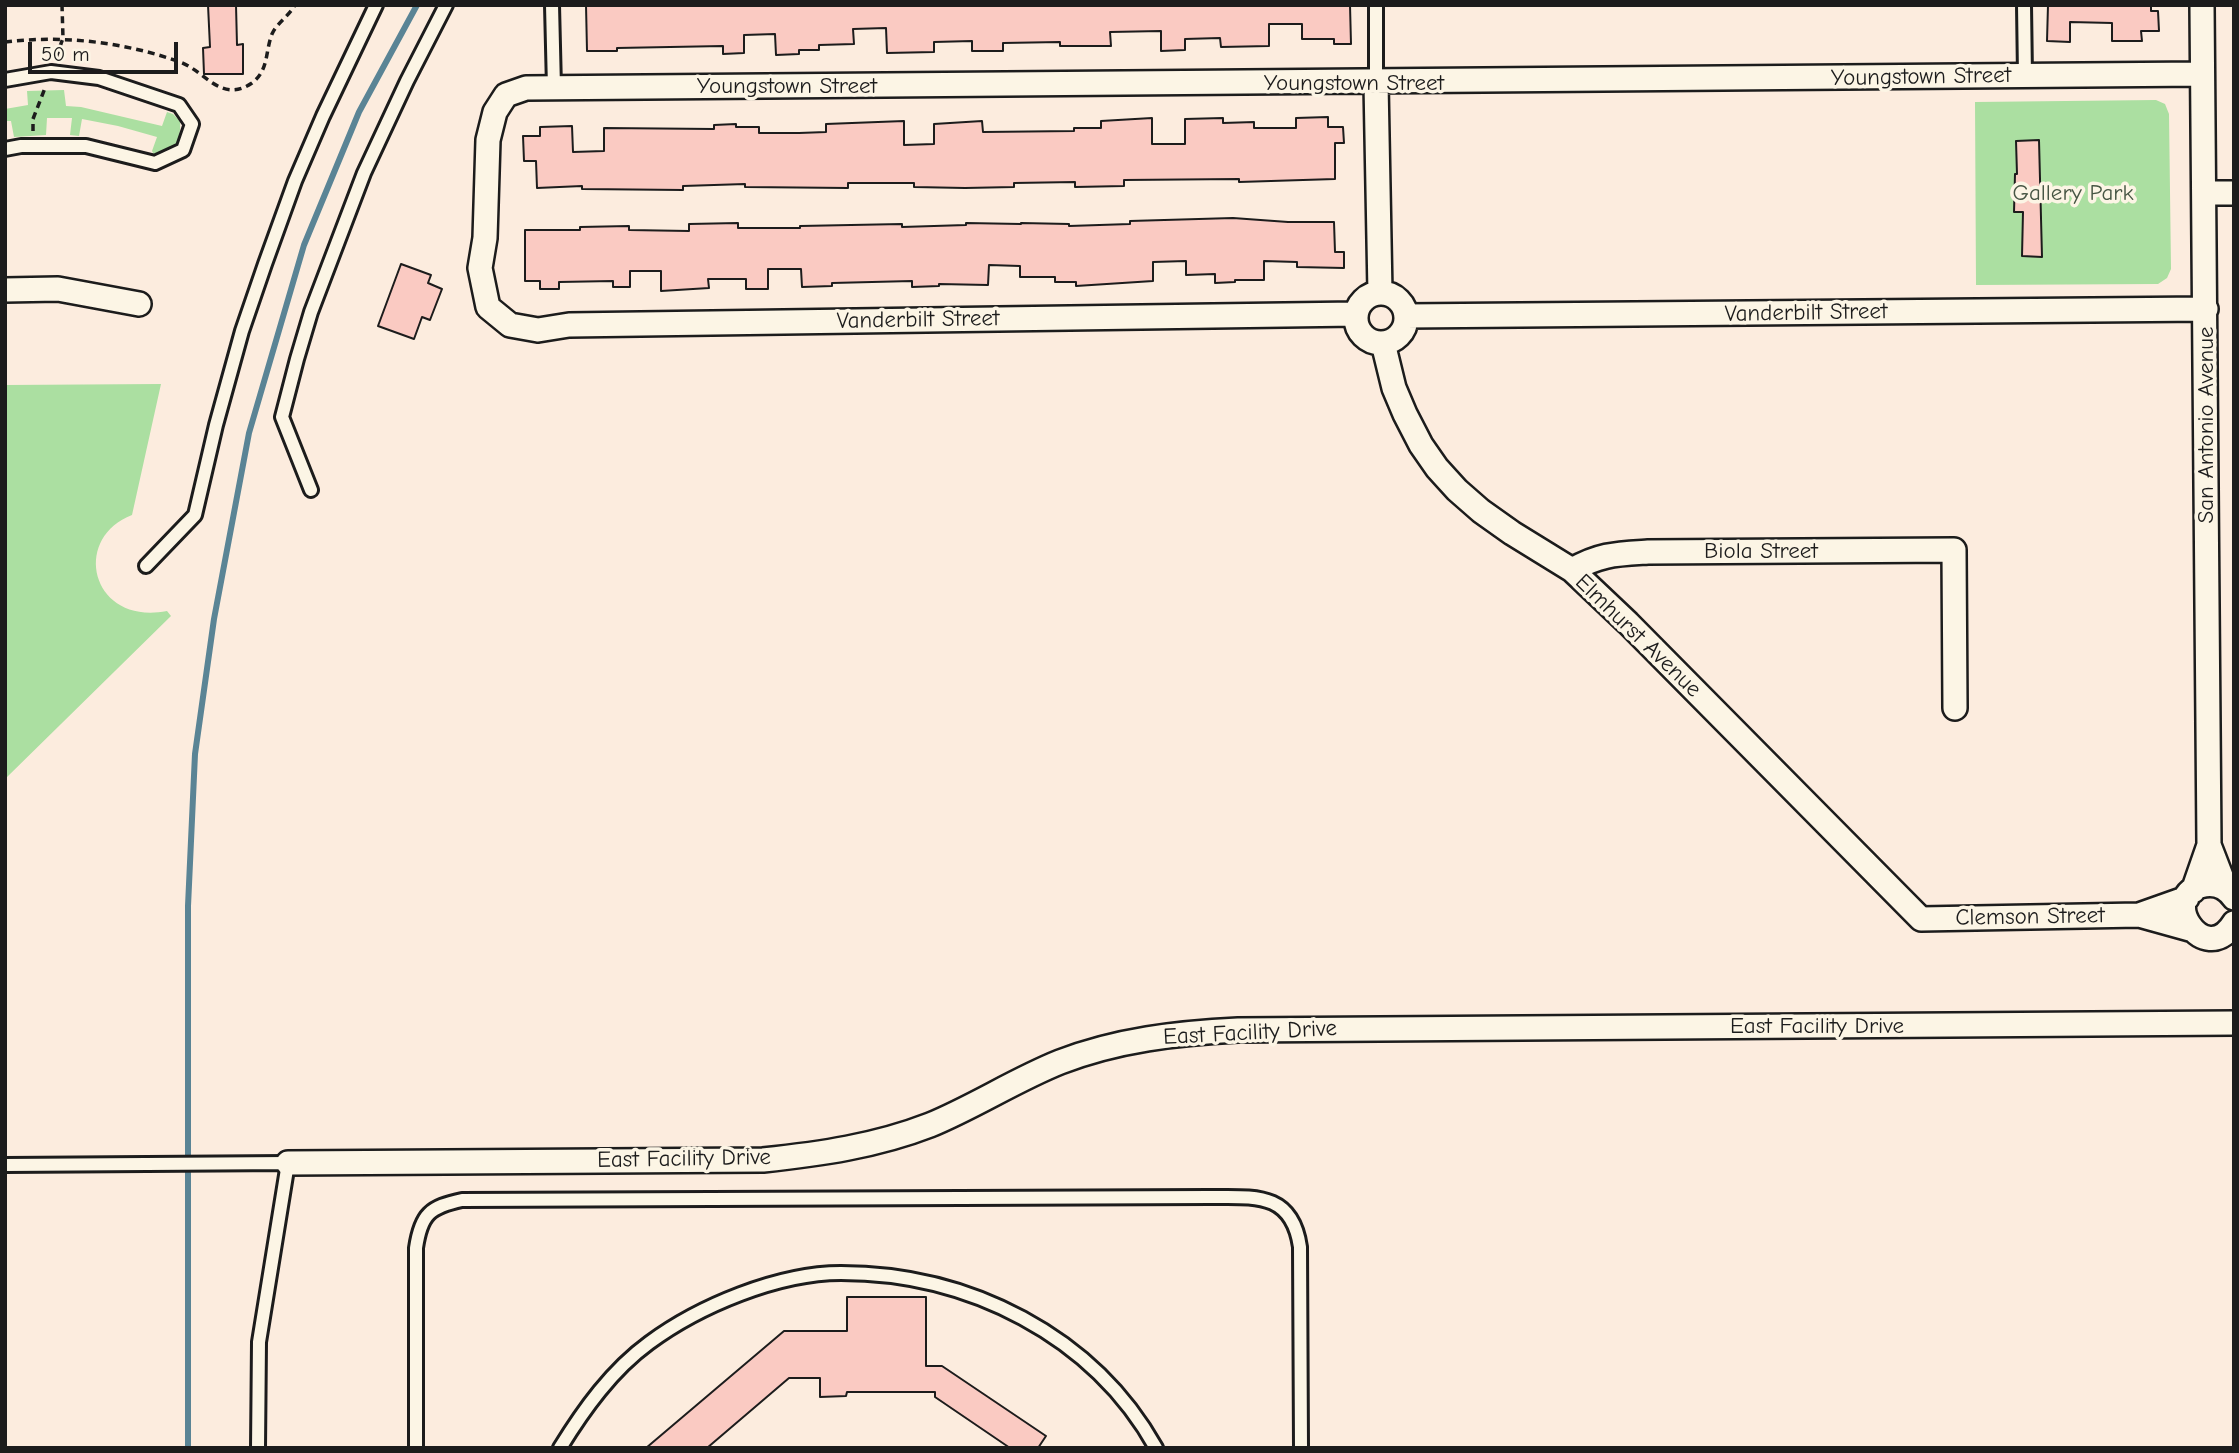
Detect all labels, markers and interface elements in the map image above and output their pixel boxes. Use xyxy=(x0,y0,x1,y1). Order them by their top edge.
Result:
scale bar xyxy=(32,28,182,72)
text: 50 m xyxy=(41,42,90,66)
street label: Youngstown Street xyxy=(1831,62,2011,92)
street label: Youngstown Street xyxy=(1264,69,1444,97)
street label: Youngstown Street xyxy=(697,72,877,100)
park label: Gallery Park xyxy=(2012,179,2134,207)
street label: Vanderbilt Street xyxy=(1724,298,1888,328)
street label: Vanderbilt Street xyxy=(836,305,1000,335)
street label: San Antonio Avenue xyxy=(2192,327,2220,523)
street label: Biola Street xyxy=(1704,537,1818,565)
street label: Elmhurst Avenue xyxy=(1569,569,1707,703)
street label: Clemson Street xyxy=(1955,902,2105,932)
street label: East Facility Drive xyxy=(1730,1012,1904,1040)
street label: East Facility Drive xyxy=(1162,1015,1338,1051)
street label: East Facility Drive xyxy=(597,1144,771,1174)

